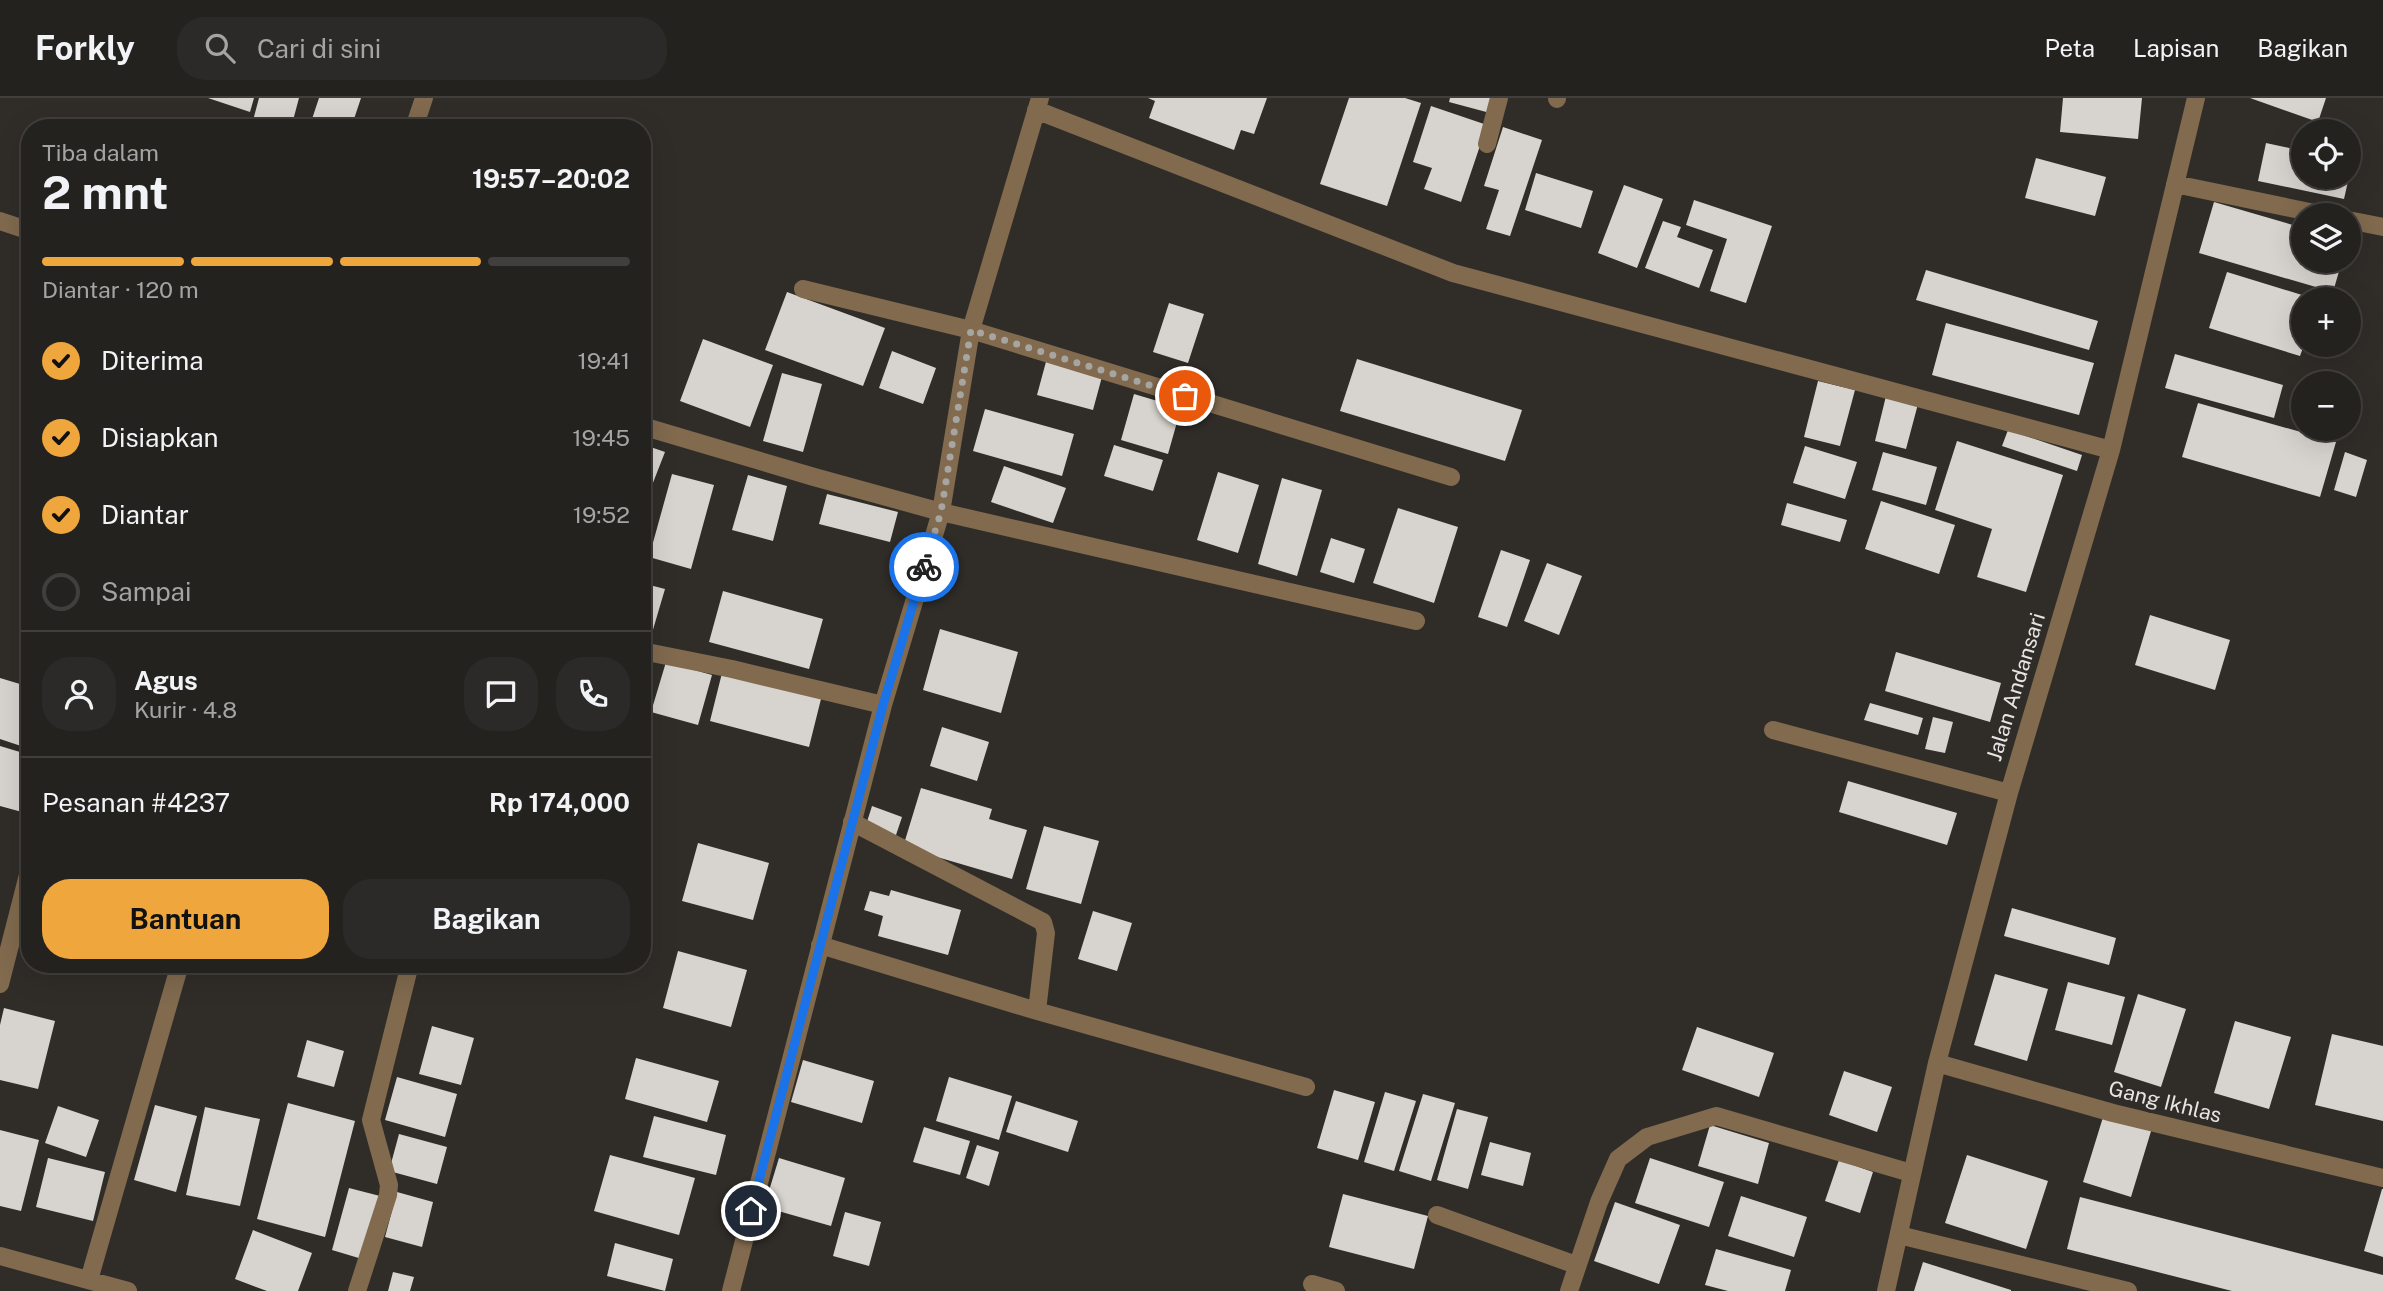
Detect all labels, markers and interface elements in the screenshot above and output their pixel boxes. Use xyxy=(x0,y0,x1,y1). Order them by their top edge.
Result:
search box xyxy=(177,17,667,80)
text: Forkly xyxy=(35,29,135,67)
icon: search xyxy=(201,29,239,67)
text: Cari di sini xyxy=(257,33,381,64)
text: Peta xyxy=(2044,34,2095,62)
text: Lapisan xyxy=(2133,34,2219,62)
text: Bagikan xyxy=(2257,34,2348,62)
map controls xyxy=(2291,119,2361,441)
button: locate xyxy=(2291,119,2361,189)
text: Tiba dalam xyxy=(42,139,159,166)
text: 19:57–20:02 xyxy=(472,163,630,194)
text: 2 mnt xyxy=(42,165,168,219)
button: layers xyxy=(2291,203,2361,273)
text: Diantar · 120 m xyxy=(42,276,199,303)
button: + xyxy=(2291,287,2361,357)
icon: check xyxy=(42,342,80,380)
text: Diterima xyxy=(101,345,204,376)
text: 19:41 xyxy=(577,347,630,374)
pin xyxy=(1155,366,1215,426)
button: − xyxy=(2291,371,2361,441)
icon: bag xyxy=(1166,377,1204,415)
icon: check xyxy=(42,419,80,457)
text: Disiapkan xyxy=(101,422,219,453)
text: 19:45 xyxy=(572,424,630,451)
icon: check xyxy=(42,496,80,534)
text: Diantar xyxy=(101,499,189,530)
text: 19:52 xyxy=(573,501,630,528)
courier xyxy=(889,532,959,602)
icon: bike xyxy=(905,548,943,586)
text: Sampai xyxy=(101,576,191,607)
street label: Jalan Andansari xyxy=(1981,610,2050,764)
button: person xyxy=(42,657,116,731)
button: chat xyxy=(464,657,538,731)
button: phone xyxy=(556,657,630,731)
text: Agus xyxy=(134,665,198,696)
text: Kurir · 4.8 xyxy=(134,696,237,723)
text: Pesanan #4237 xyxy=(42,787,230,818)
text: Rp 174,000 xyxy=(489,787,630,818)
button: Bantuan xyxy=(42,879,329,959)
button: Bagikan xyxy=(343,879,630,959)
street label: Gang Ikhlas xyxy=(2106,1075,2224,1128)
pin xyxy=(721,1181,781,1241)
icon: home xyxy=(732,1192,770,1230)

